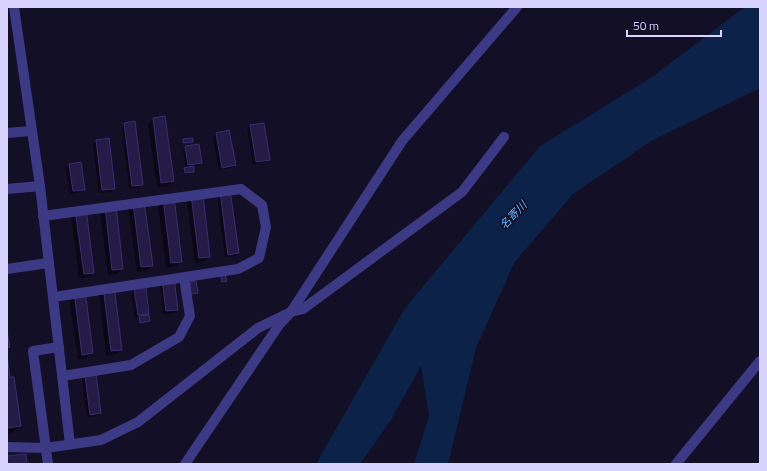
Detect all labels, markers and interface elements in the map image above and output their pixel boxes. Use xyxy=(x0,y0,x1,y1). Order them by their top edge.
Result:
scale bar xyxy=(627,12,721,38)
text: 50 m xyxy=(633,16,659,35)
water label: 名寄川 xyxy=(496,197,531,232)

